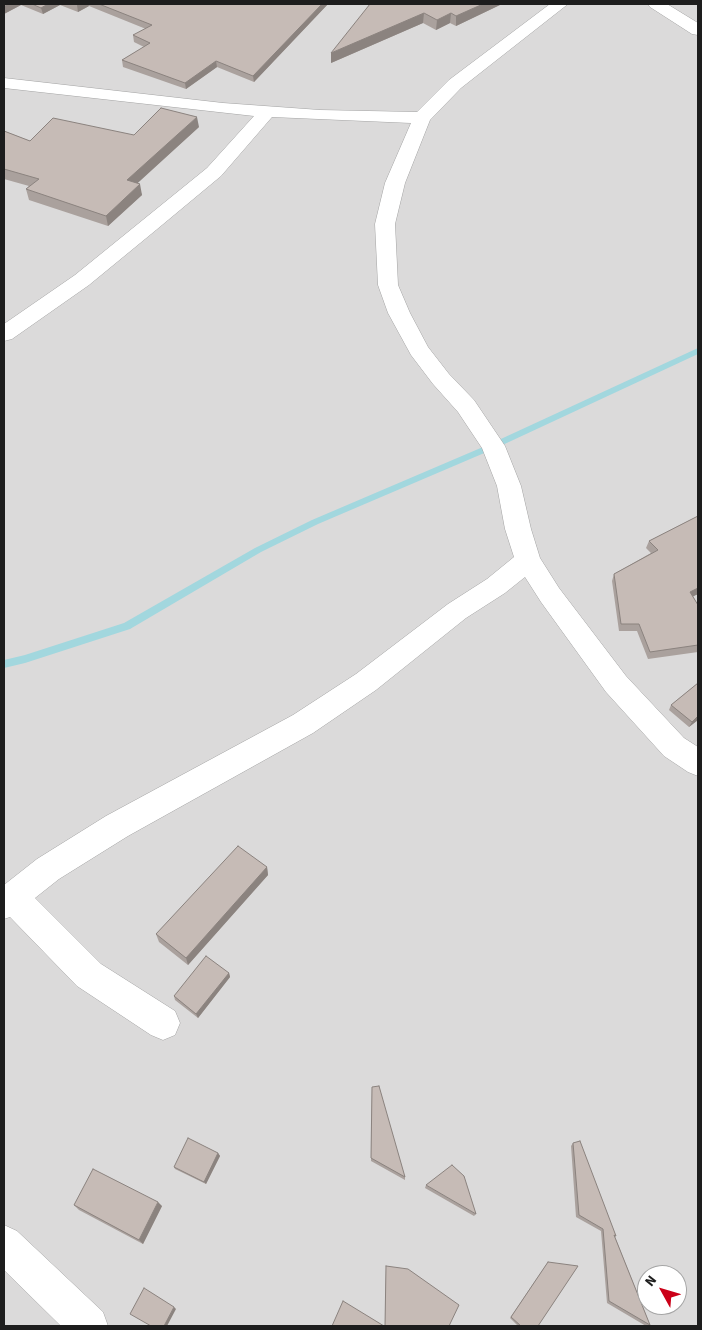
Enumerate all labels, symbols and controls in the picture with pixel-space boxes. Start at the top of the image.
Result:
north arrow [637,1265,687,1315]
text: N [640,1271,662,1291]

